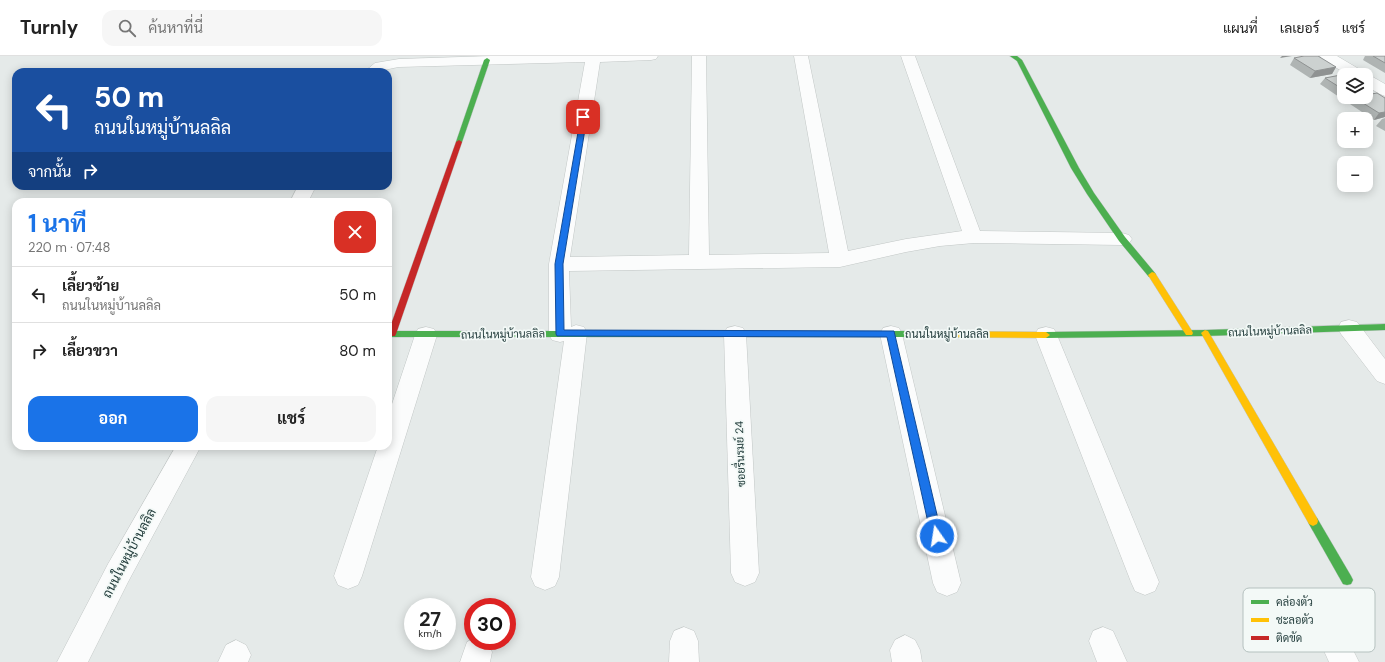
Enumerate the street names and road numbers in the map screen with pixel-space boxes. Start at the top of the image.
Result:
street label: ถนนในหมู่บ้านลลิล [1228,322,1312,340]
street label: ถนนในหมู่บ้านลลิล [461,325,545,343]
street label: ถนนในหมู่บ้านลลิล [905,326,989,342]
street label: ซอยรื่นรมย์ 24 [728,420,748,487]
street label: ถนนในหมู่บ้านลลิล [97,505,161,601]

